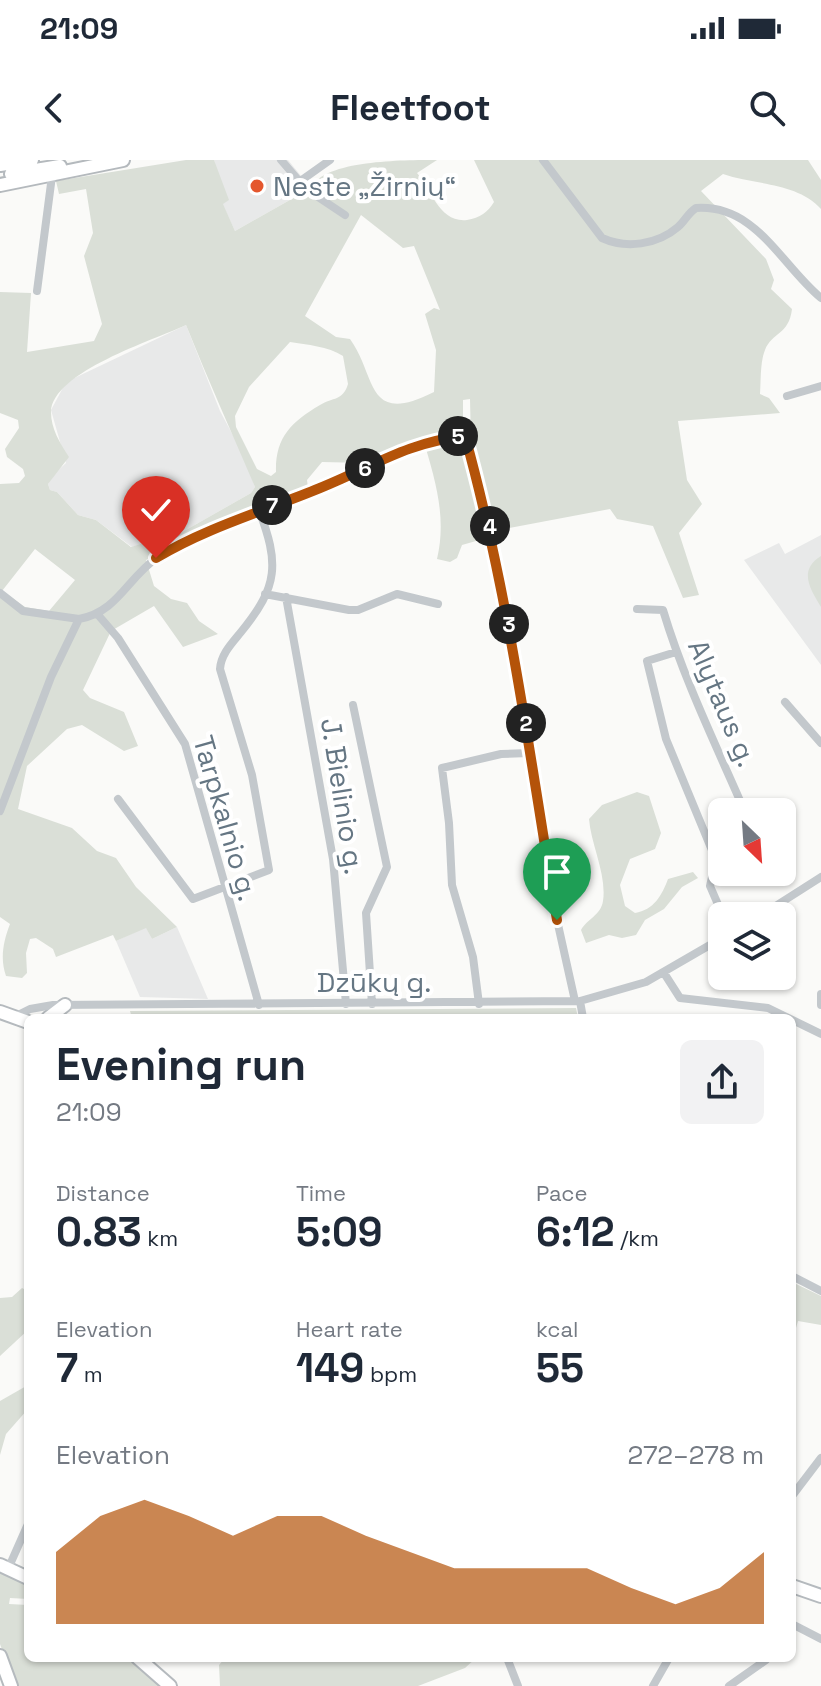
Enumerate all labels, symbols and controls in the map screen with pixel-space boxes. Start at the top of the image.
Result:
text: 21:09 [40,9,118,48]
text: Fleetfoot [330,85,491,131]
icon: back [32,86,76,130]
icon: search [745,86,789,130]
place label: Neste „Žirnių“ [273,168,456,204]
marker: Neste „Žirnių“ [248,177,266,195]
pin: 5 [438,416,478,456]
text: 5 [451,422,465,450]
pin: 6 [345,448,385,488]
text: 6 [358,454,372,482]
pin [122,476,190,558]
pin: 7 [252,485,292,525]
icon: check [134,488,178,532]
text: 7 [266,491,278,519]
pin: 4 [470,506,510,546]
text: 4 [483,512,497,540]
pin: 3 [489,604,529,644]
text: 3 [502,610,516,638]
street label: Alytaus g. [680,634,766,772]
pin: 2 [506,703,546,743]
text: 2 [519,709,533,737]
street label: J. Bielinio g. [313,715,373,877]
street label: Tarpkalnio g. [185,731,267,905]
north arrow [708,798,796,886]
map controls [708,798,796,990]
pin [523,838,591,920]
icon: arrive [535,850,579,894]
button: layers [708,902,796,990]
street label: Dzūkų g. [317,964,431,1000]
text: Evening run [56,1037,306,1093]
button: share [680,1040,764,1124]
text: 21:09 [56,1095,122,1129]
text: Distance [56,1179,150,1207]
text: Time [296,1179,346,1207]
text: Pace [536,1179,588,1207]
text: 0.83 [56,1207,142,1258]
text: 5:09 [296,1207,383,1258]
text: 6:12 [536,1207,614,1258]
text: km [142,1224,178,1252]
text: /km [614,1224,659,1252]
text: Elevation [56,1315,152,1343]
text: Heart rate [296,1315,403,1343]
text: kcal [536,1315,578,1343]
text: 7 [56,1343,78,1394]
text: 149 [296,1343,364,1394]
text: 55 [536,1343,584,1394]
text: m [78,1360,103,1388]
text: bpm [364,1360,417,1388]
text: Elevation [56,1438,170,1472]
text: 272–278 m [627,1438,764,1472]

